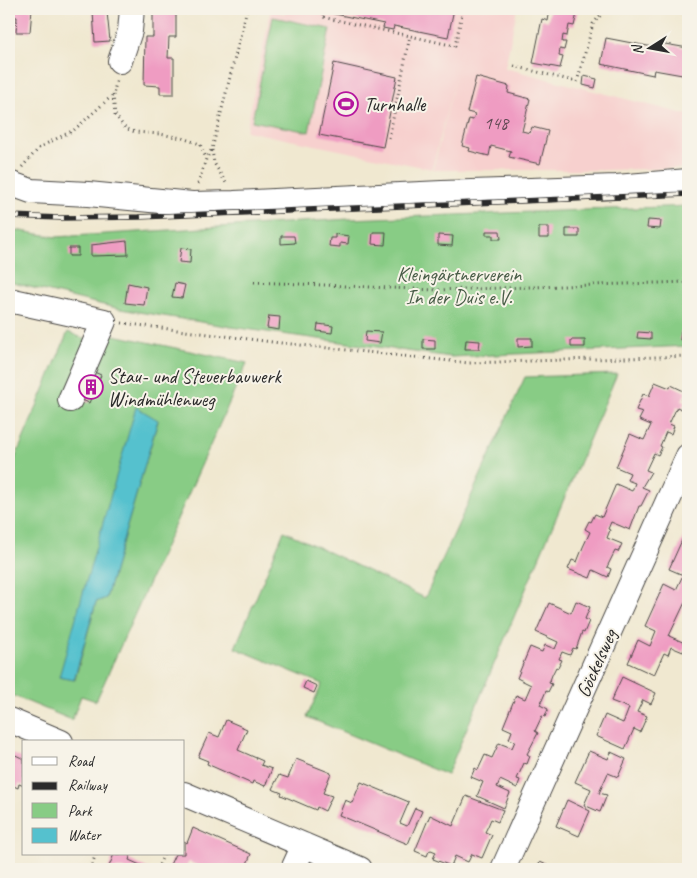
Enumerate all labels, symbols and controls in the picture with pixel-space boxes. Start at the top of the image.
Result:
north arrow [624,22,674,72]
text: N [628,42,647,56]
sports icon: Turnhalle [333,91,359,117]
place label: Turnhalle [364,92,427,117]
house number: 148 [484,112,510,134]
park label: Kleingärtnerverein In der Duis e.V. [397,262,522,310]
place label: Stau- und Steuerbauwerk Windmühlenweg [108,364,282,412]
building icon: Stau- und Steuerbauwerk Windmühlenweg [78,374,104,400]
street label: Göckelsweg [570,624,623,701]
legend [22,740,185,856]
text: Road [68,752,95,771]
text: Railway [68,776,109,795]
text: Park [68,802,93,821]
text: Water [68,826,102,845]

